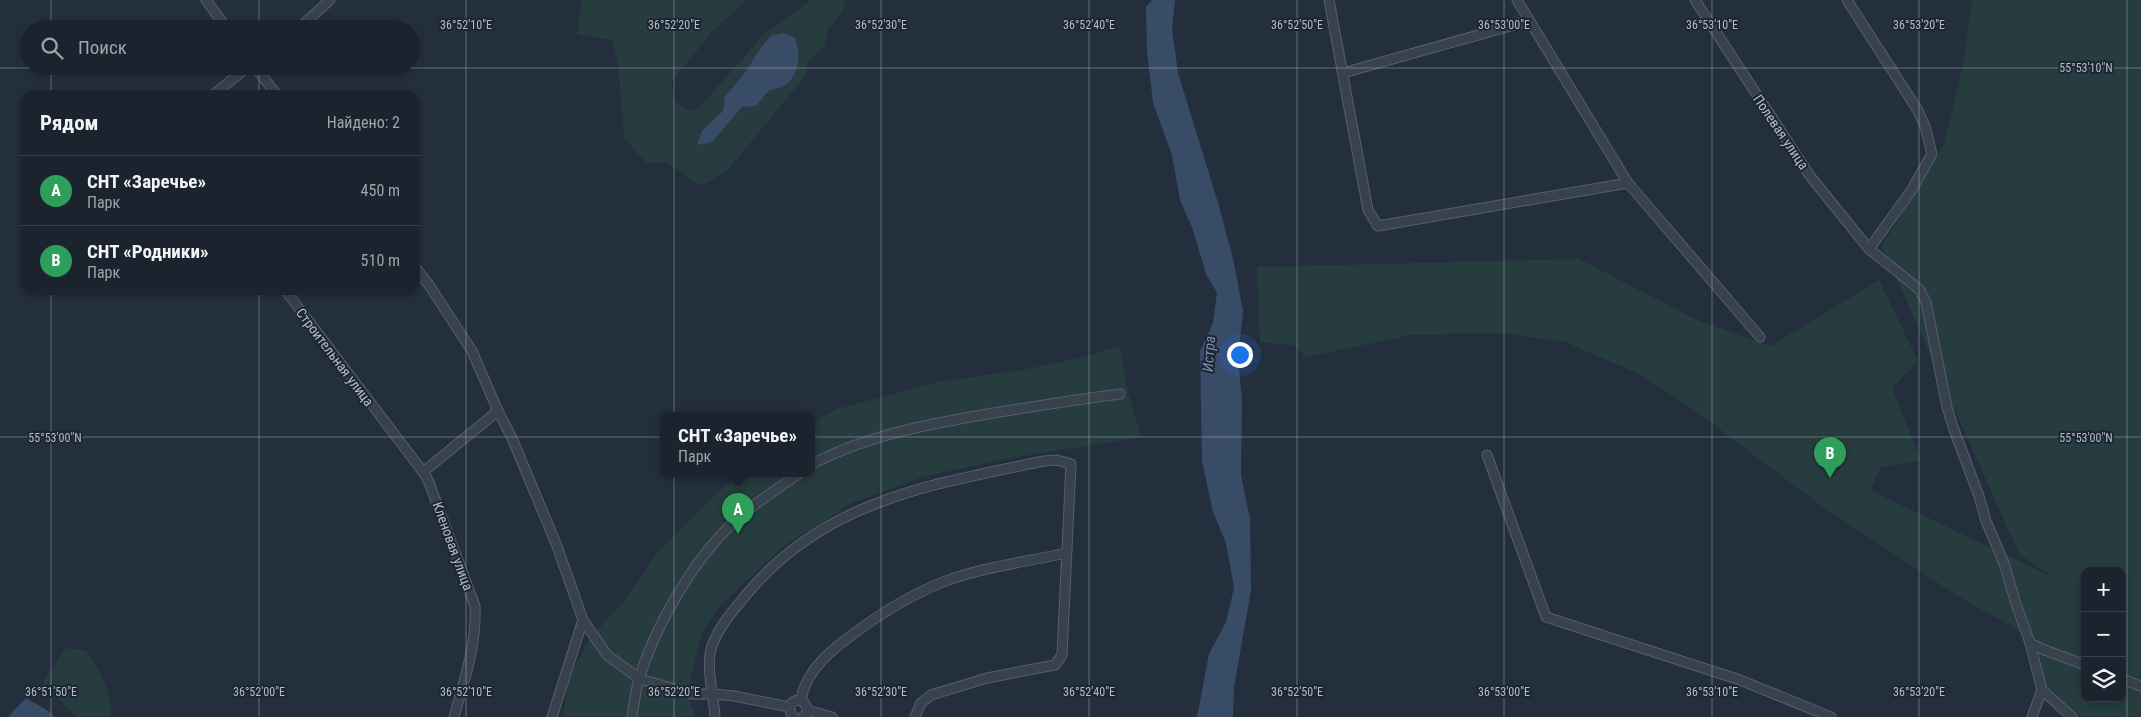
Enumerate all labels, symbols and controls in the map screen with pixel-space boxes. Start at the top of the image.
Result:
text: 36°52'10"E [440,18,492,32]
text: 36°52'20"E [648,18,700,32]
text: 36°52'30"E [855,18,907,32]
text: 36°52'40"E [1063,18,1115,32]
text: 36°52'50"E [1271,18,1323,32]
text: 36°53'00"E [1478,18,1530,32]
text: 36°53'10"E [1686,18,1738,32]
text: 36°53'20"E [1893,18,1945,32]
search box [20,20,420,75]
icon: search [38,34,66,62]
text: Поиск [78,36,127,59]
text: 55°53'10"N [2059,61,2113,75]
street label: Полевая улица [1750,92,1812,172]
text: Рядом [40,111,99,135]
text: Найдено: 2 [327,113,400,132]
text: СНТ «Заречье» [87,170,206,193]
text: A [51,181,61,200]
text: 450 m [361,181,400,200]
text: Парк [87,193,120,212]
text: СНТ «Родники» [87,240,208,263]
text: B [52,251,60,270]
text: 510 m [361,251,400,270]
text: Парк [87,263,120,282]
street label: Строительная улица [293,305,377,409]
water label: Истра [1199,335,1219,373]
your location [1227,342,1253,368]
popup [660,412,815,477]
text: СНТ «Заречье» [678,424,797,447]
text: 55°53'00"N [28,431,82,445]
text: 55°53'00"N [2059,431,2113,445]
pin: B [1814,437,1846,478]
text: Парк [678,447,711,466]
pin: A [722,493,754,534]
street label: Кленовая улица [430,499,476,593]
map controls [2081,567,2126,702]
button: + [2081,567,2126,612]
button: − [2081,612,2126,657]
button: layers [2081,657,2126,702]
text: 36°51'50"E [25,685,77,699]
text: 36°52'00"E [233,685,285,699]
text: 36°52'10"E [440,685,492,699]
text: 36°52'20"E [648,685,700,699]
text: 36°52'30"E [855,685,907,699]
text: 36°52'40"E [1063,685,1115,699]
text: 36°52'50"E [1271,685,1323,699]
text: 36°53'00"E [1478,685,1530,699]
text: 36°53'10"E [1686,685,1738,699]
text: 36°53'20"E [1893,685,1945,699]

